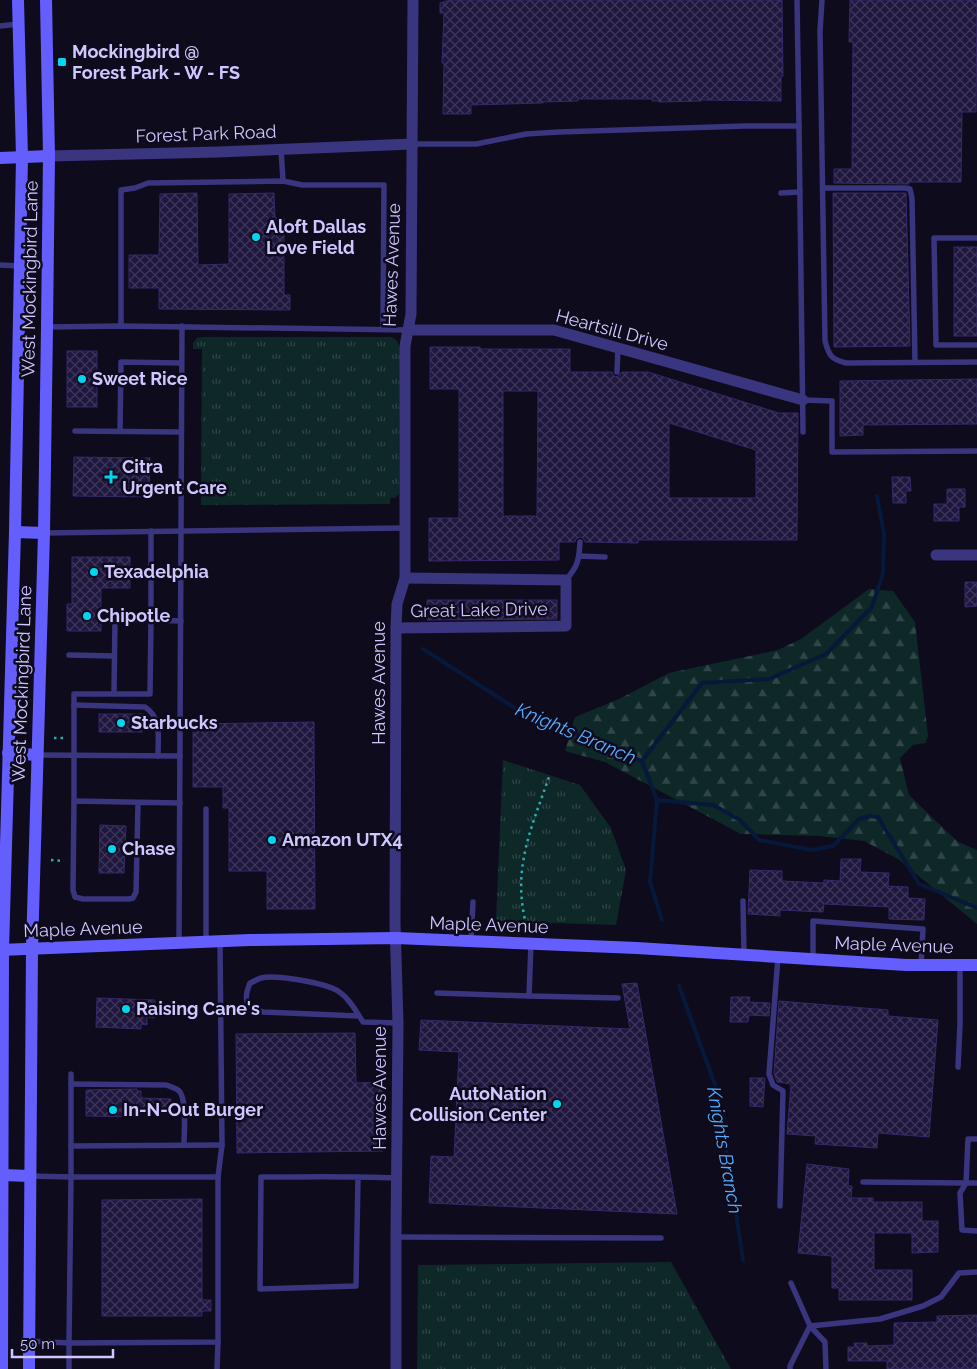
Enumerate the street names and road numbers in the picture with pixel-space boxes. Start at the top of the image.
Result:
street label: Forest Park Road [135,121,277,146]
street label: West Mockingbird Lane [17,180,42,378]
street label: Hawes Avenue [379,202,404,327]
street label: Heartsill Drive [554,304,671,355]
street label: West Mockingbird Lane [8,585,35,783]
street label: Great Lake Drive [410,598,548,621]
street label: Hawes Avenue [368,621,389,745]
street label: Maple Avenue [429,912,549,937]
street label: Maple Avenue [23,916,143,941]
street label: Maple Avenue [834,932,954,957]
street label: Hawes Avenue [369,1026,390,1150]

